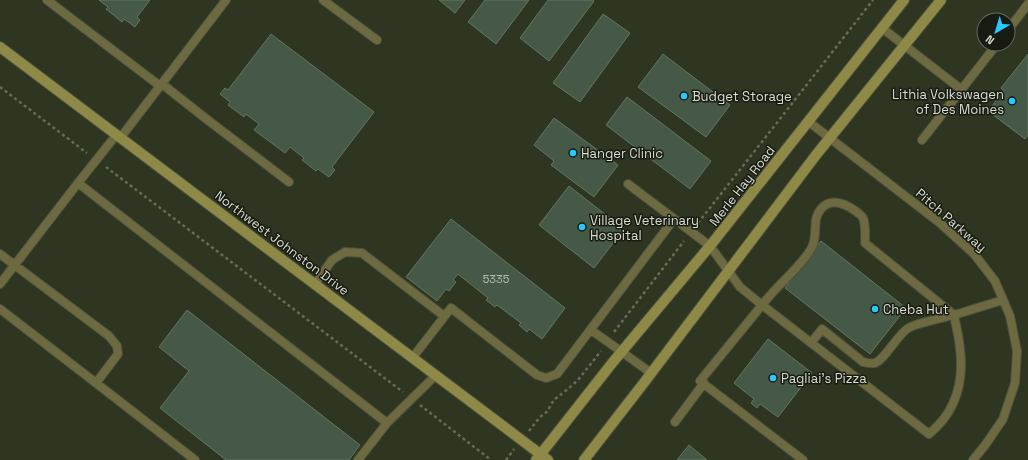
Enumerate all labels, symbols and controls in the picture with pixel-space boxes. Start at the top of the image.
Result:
north arrow [976,12,1016,52]
text: N [983,32,997,48]
place label: Lithia Volkswagen of Des Moines [892,86,1004,118]
place label: Budget Storage [692,88,792,105]
marker: Budget Storage [679,91,689,101]
marker: Lithia Volkswagen of Des Moines [1007,96,1017,106]
street label: Merle Hay Road [705,143,779,229]
place label: Hanger Clinic [581,145,663,162]
marker: Hanger Clinic [568,148,578,158]
street label: Pitch Parkway [912,185,990,255]
street label: Northwest Johnston Drive [211,187,353,299]
place label: Village Veterinary Hospital [590,212,699,244]
marker: Village Veterinary Hospital [577,222,587,232]
house number: 5335 [483,272,510,286]
place label: Cheba Hut [883,301,949,318]
marker: Cheba Hut [870,304,880,314]
place label: Pagliai's Pizza [781,370,867,387]
marker: Pagliai's Pizza [768,373,778,383]

